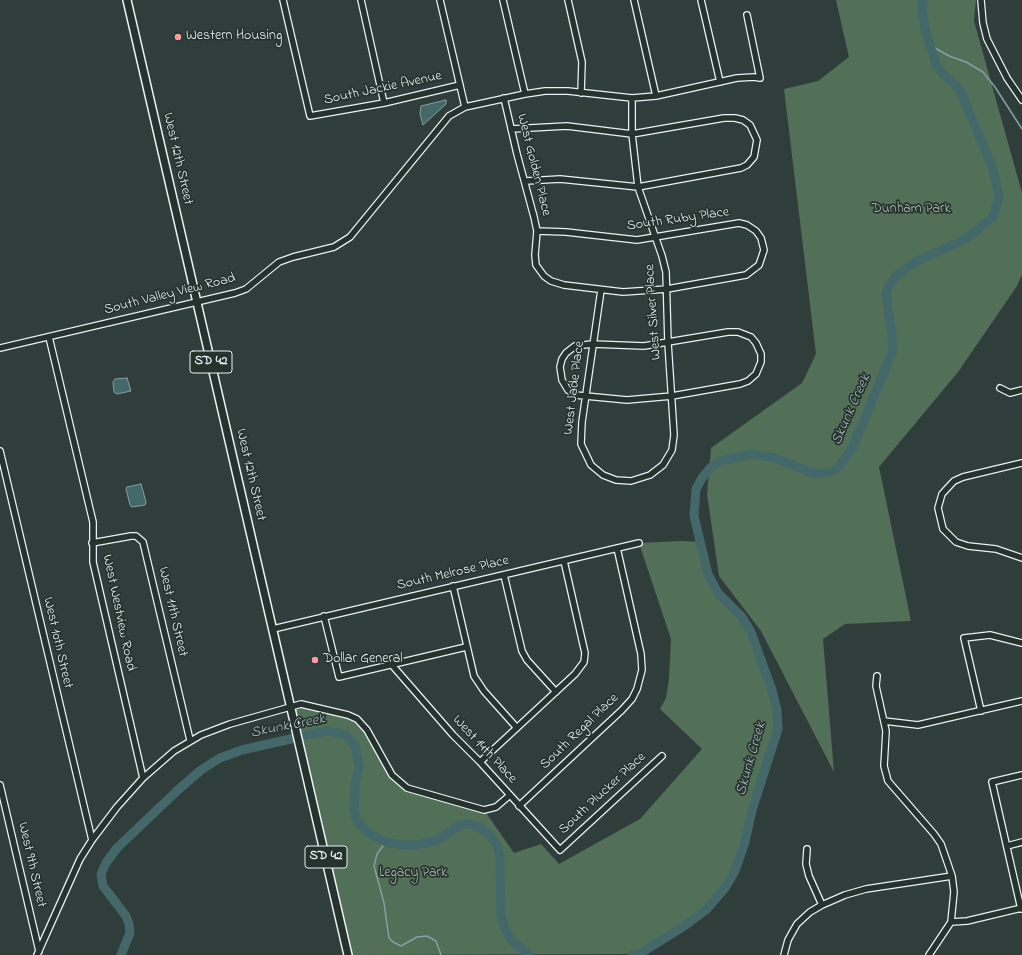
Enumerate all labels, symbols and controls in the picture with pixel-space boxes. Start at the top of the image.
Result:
place label: Western Housing [186,29,282,45]
marker: Western Housing [173,32,183,42]
street label: South Jackie Avenue [323,68,443,110]
street label: West 12th Street [158,111,196,207]
street label: West Golden Place [512,112,554,218]
park label: Dunham Park [871,202,951,218]
street label: South Ruby Place [626,205,730,235]
street label: West Silver Place [642,264,666,360]
street label: South Valley View Road [103,271,237,319]
street label: West Jade Place [561,340,589,436]
road number: SD 42 [190,351,232,373]
water label: Skunk Creek [828,372,876,448]
street label: West 12th Street [231,427,269,523]
street label: West Westview Road [97,553,139,673]
street label: South Melrose Place [395,553,511,595]
street label: West 11th Street [154,566,190,658]
street label: West 10th Street [38,596,76,690]
place label: Dollar General [323,652,403,668]
marker: Dollar General [310,655,320,665]
street label: South Regal Place [537,690,623,774]
water label: Skunk Creek [249,711,327,743]
street label: West 14th Place [448,712,520,788]
water label: Skunk Creek [733,720,771,798]
street label: South Plucker Place [556,749,650,839]
street label: West 9th Street [13,821,49,909]
road number: SD 42 [305,846,347,868]
park label: Legacy Park [379,866,447,882]

